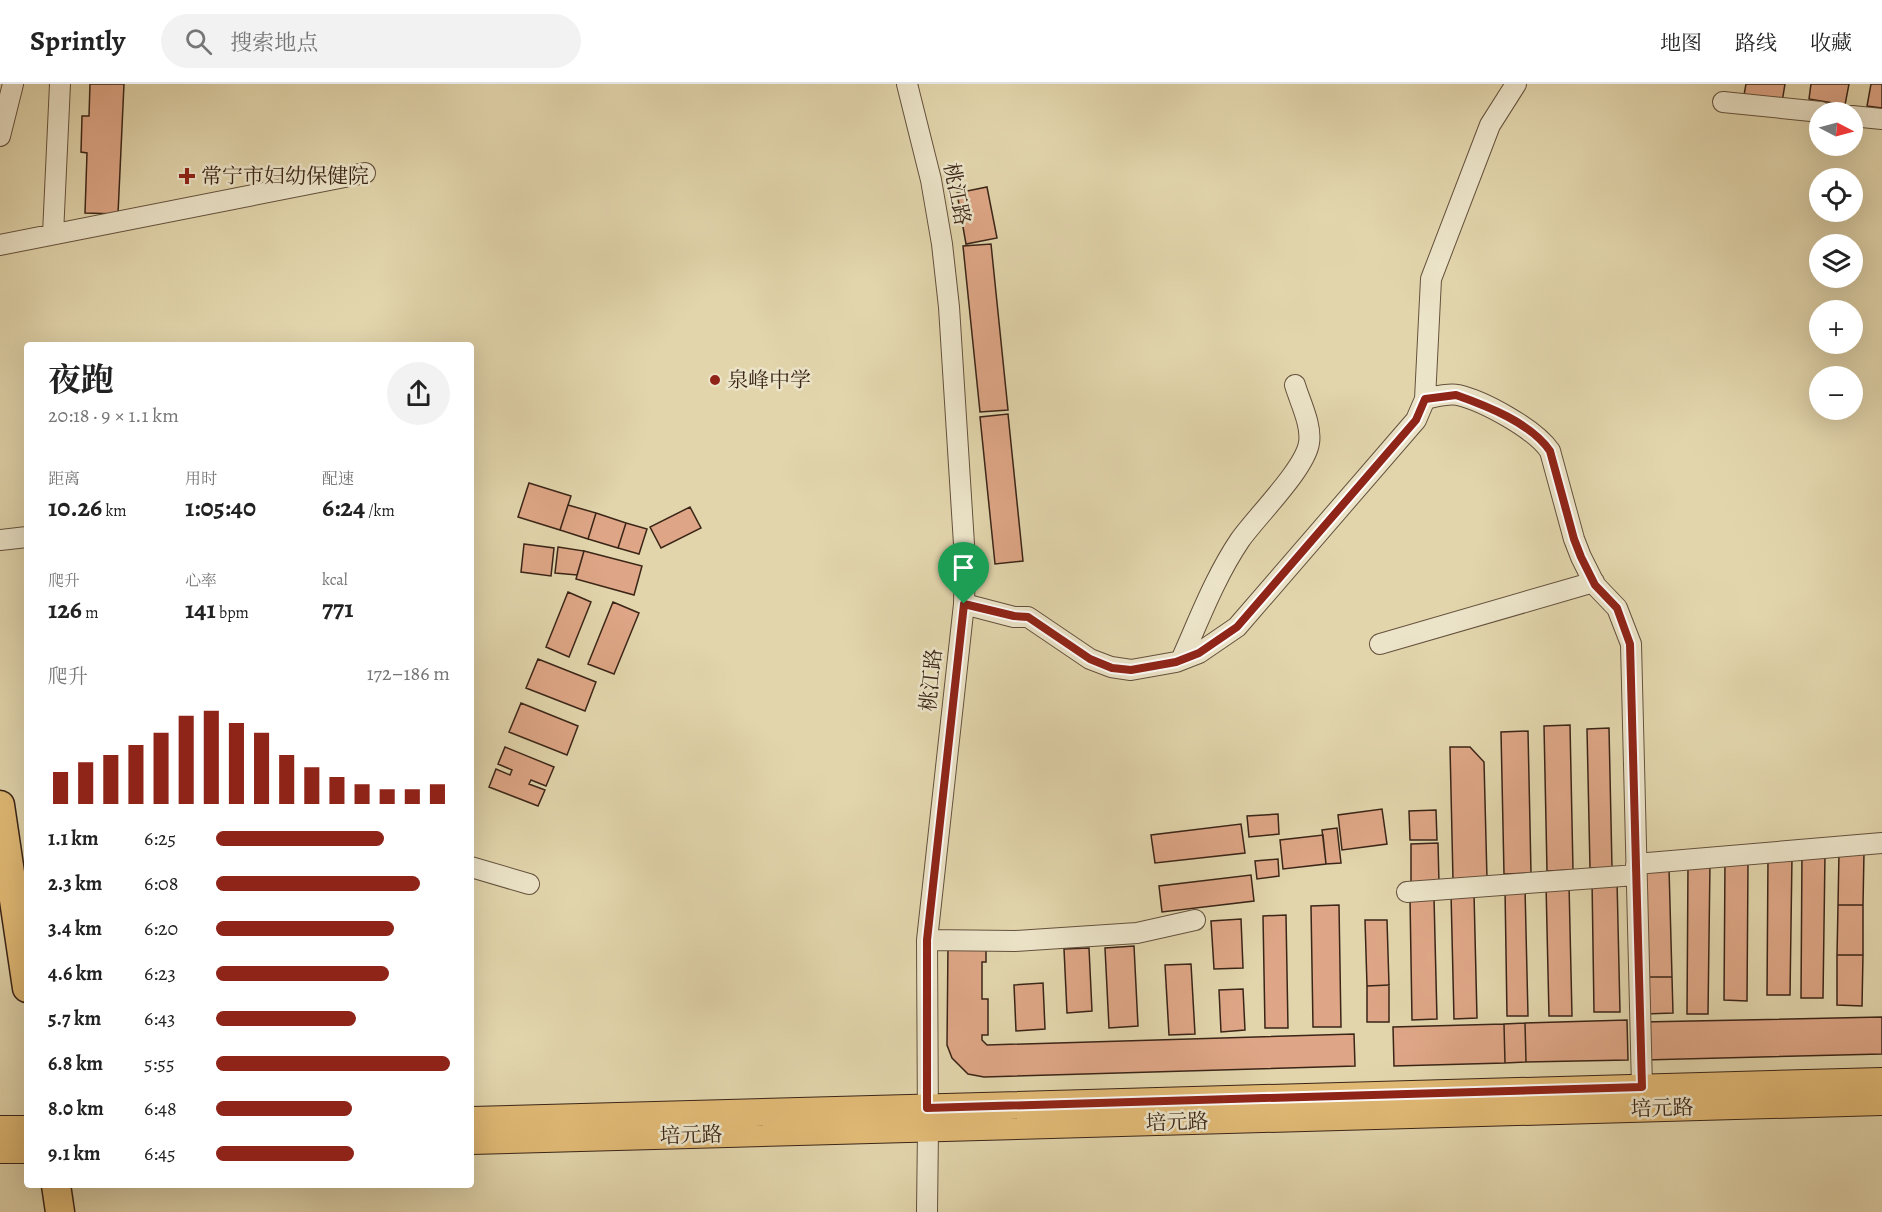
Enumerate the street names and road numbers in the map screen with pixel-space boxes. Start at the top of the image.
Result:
street label: 桃江路 [937,160,977,228]
street label: 桃江路 [914,647,948,713]
street label: 培元路 [1630,1093,1694,1123]
street label: 培元路 [1145,1107,1209,1137]
street label: 培元路 [659,1120,723,1150]

